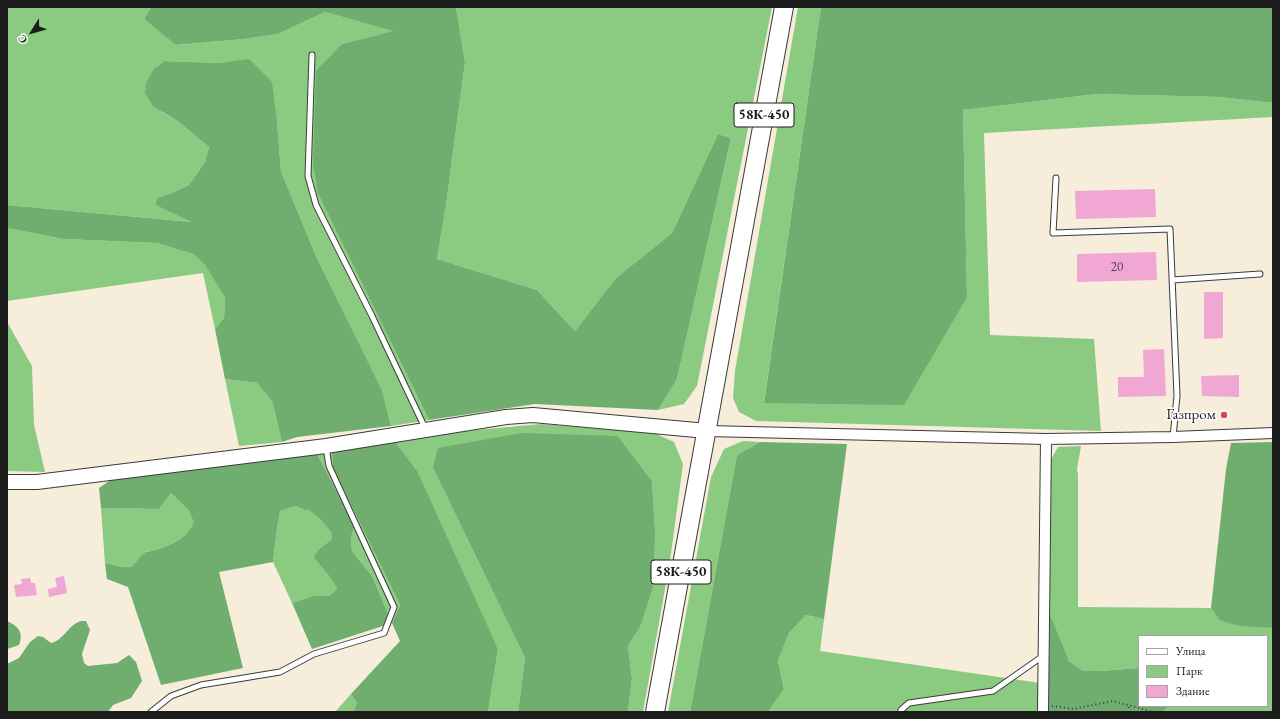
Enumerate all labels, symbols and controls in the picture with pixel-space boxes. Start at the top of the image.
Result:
north arrow [12,12,52,52]
text: С [14,32,30,47]
road number: 58К-450 [734,103,794,127]
house number: 20 [1111,259,1123,275]
place label: Газпром [1166,406,1216,424]
marker: Газпром [1219,410,1229,420]
road number: 58К-450 [651,560,711,584]
legend [1138,635,1268,707]
text: Улица [1176,643,1206,659]
text: Парк [1176,663,1203,679]
text: Здание [1176,683,1210,699]

